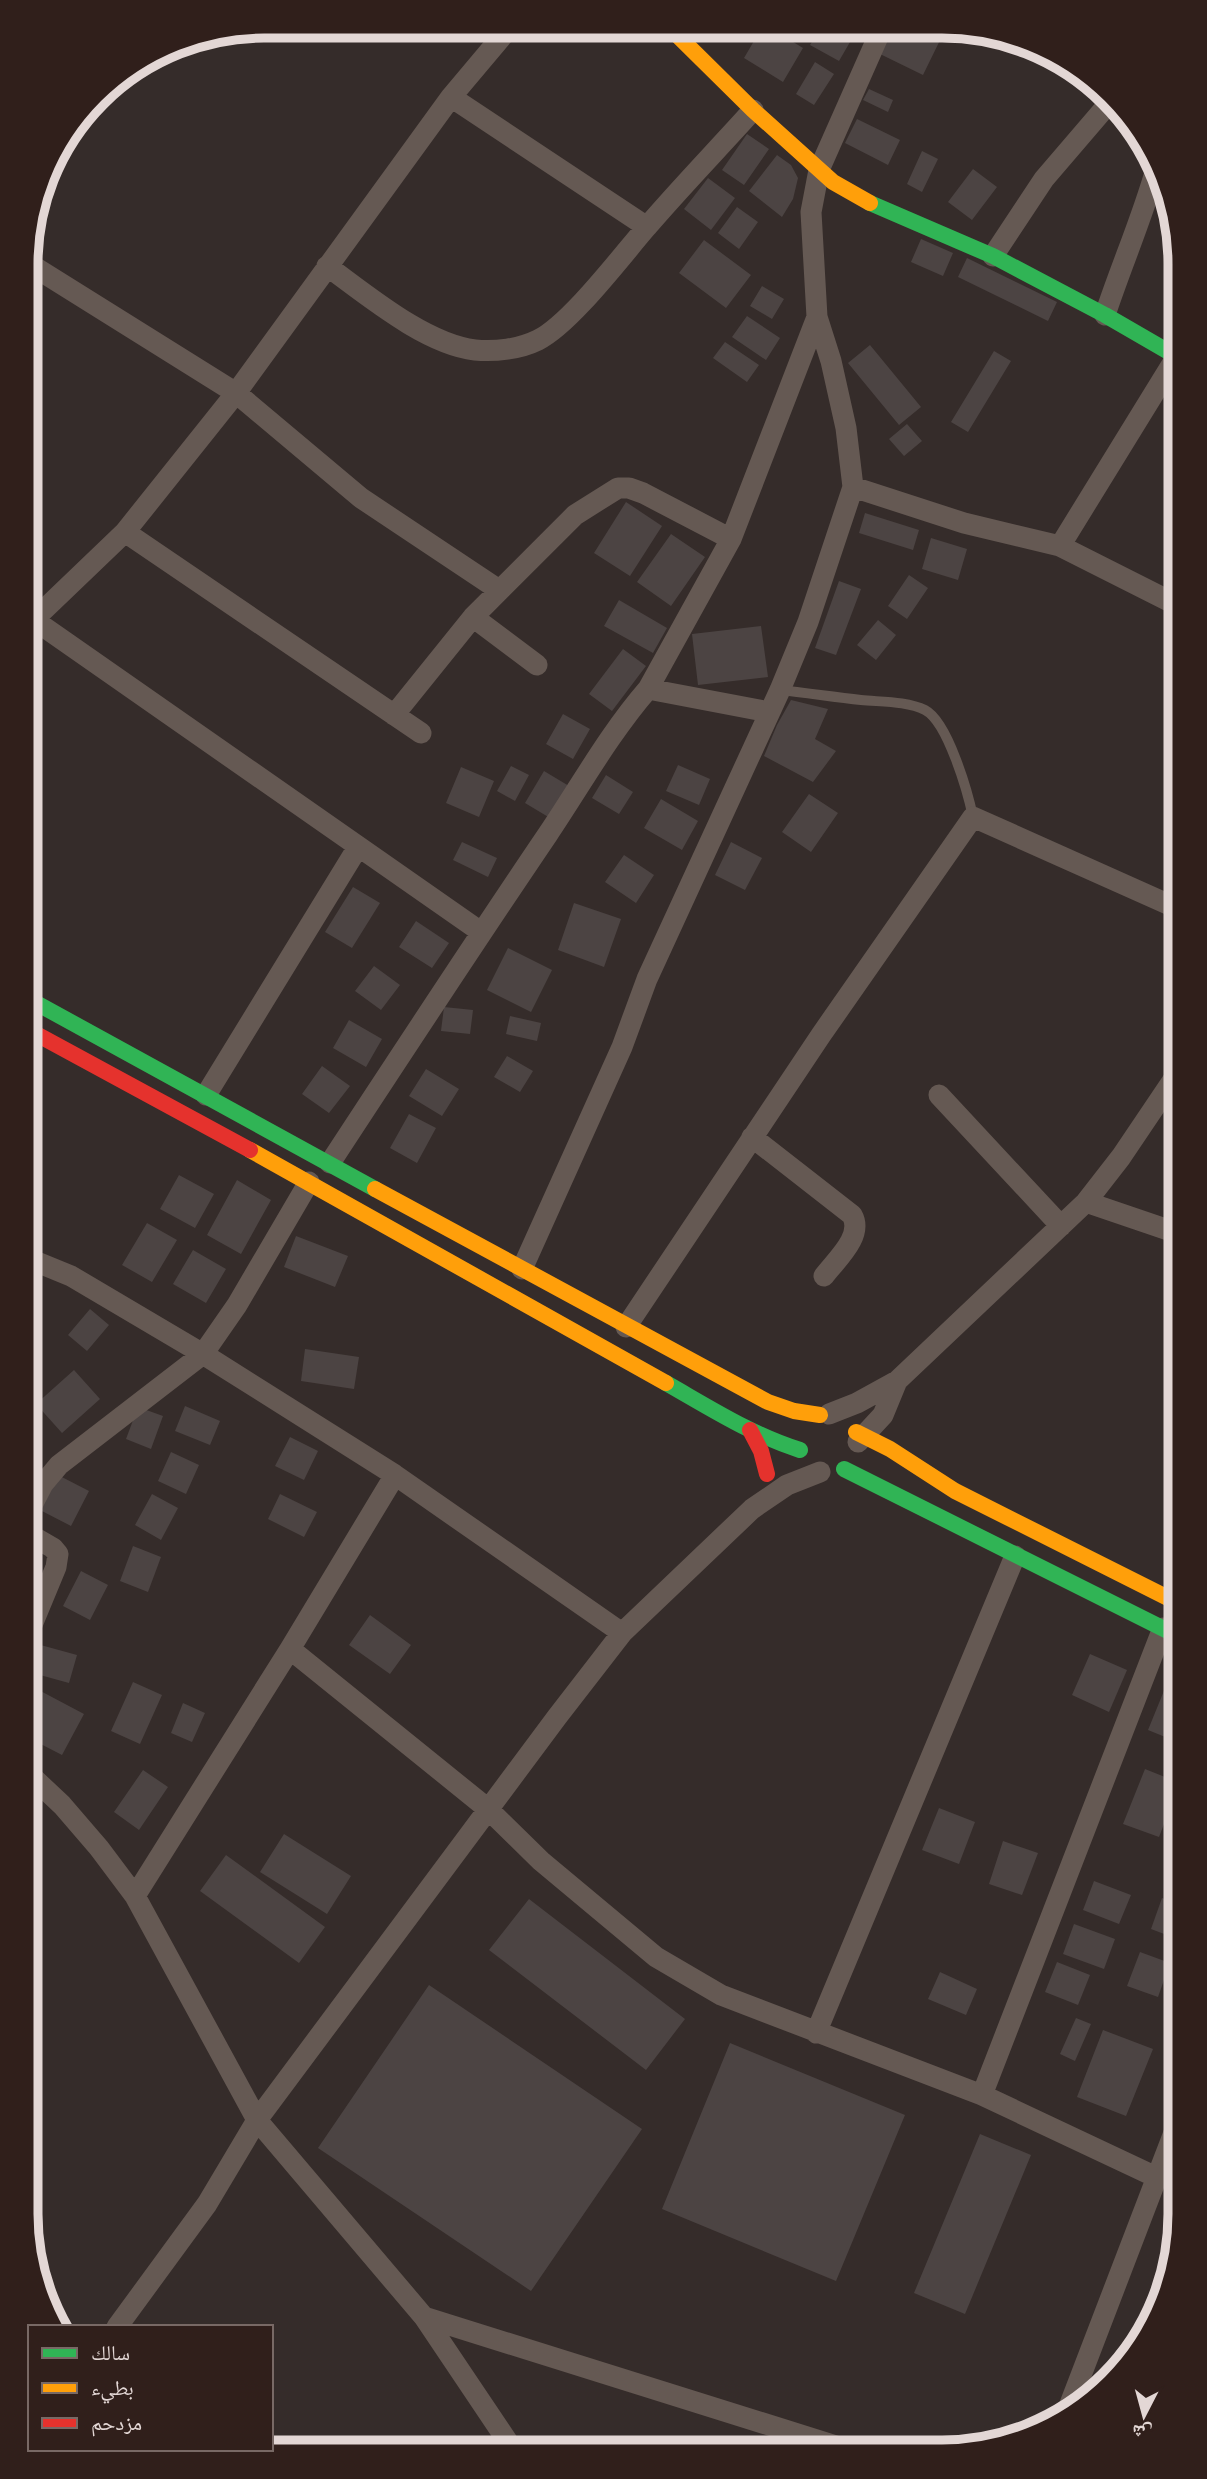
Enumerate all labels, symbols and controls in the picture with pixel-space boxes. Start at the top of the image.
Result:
legend [28,2325,273,2451]
text: سالك [91,2341,130,2368]
text: بطيء [91,2376,134,2404]
north arrow [1109,2381,1179,2451]
text: مزدحم [91,2411,142,2438]
text: ش [1131,2418,1154,2444]

